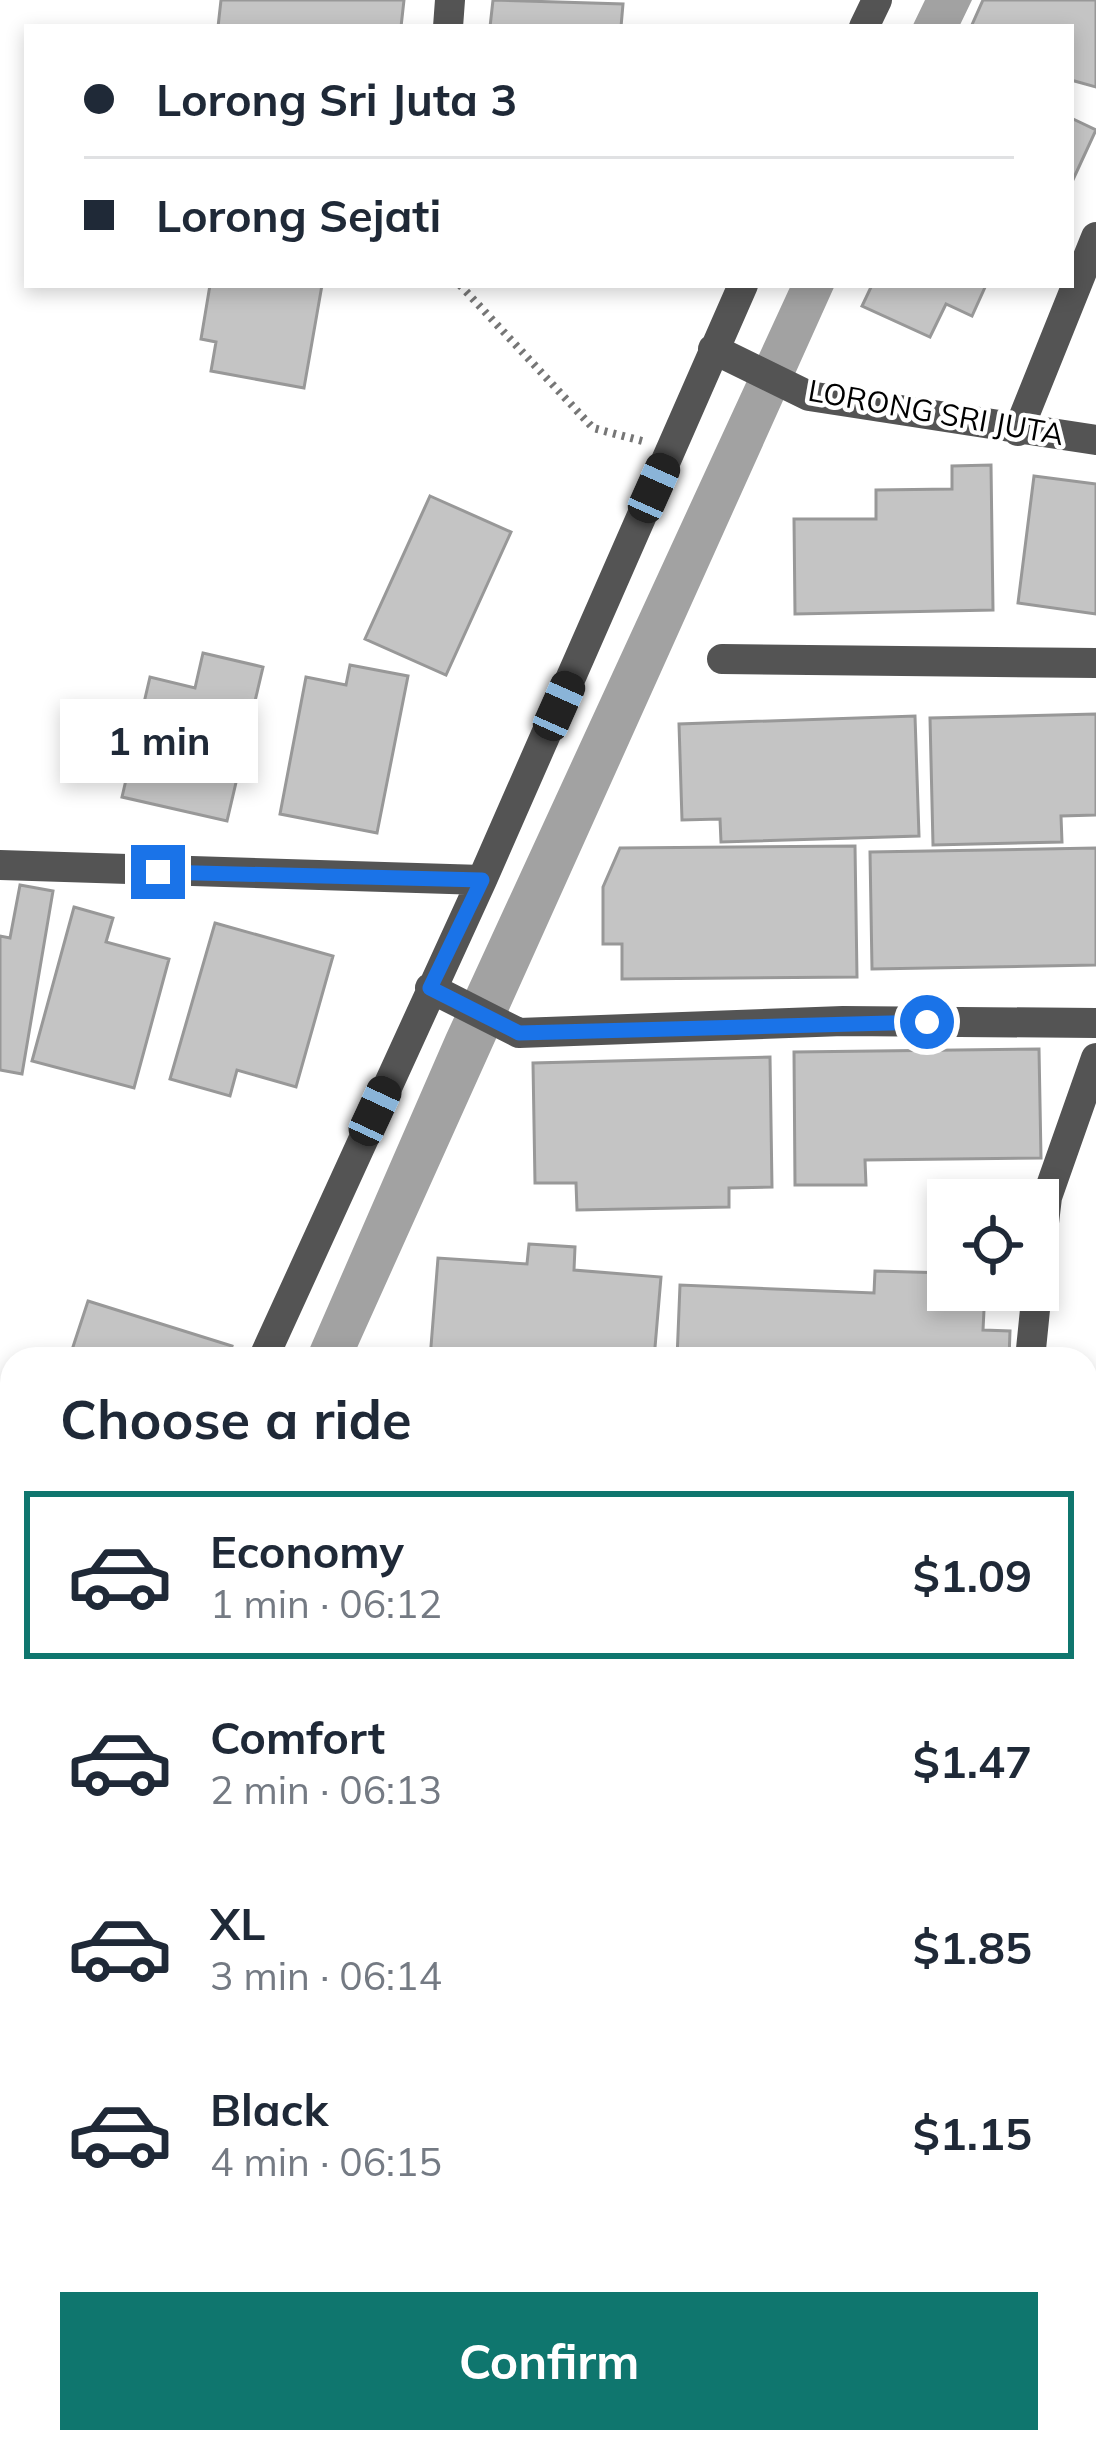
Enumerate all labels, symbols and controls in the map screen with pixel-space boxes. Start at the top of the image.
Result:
text: Lorong Sri Juta 3 [156,71,517,127]
text: Lorong Sejati [156,187,441,243]
street label: LORONG SRI JUTA [805,371,1067,453]
car [623,448,685,528]
car [528,666,590,746]
callout: 1 min [59,698,257,782]
text: 1 min [108,716,210,765]
route end [131,845,185,899]
route start [900,995,954,1049]
car [343,1071,407,1151]
map controls [927,1179,1059,1311]
button: locate [927,1179,1059,1311]
text: Choose a ride [60,1385,412,1453]
icon: car [66,1521,174,1629]
text: Economy [210,1523,404,1579]
text: $1.09 [913,1547,1032,1603]
text: 1 min · 06:12 [210,1579,442,1628]
icon: car [66,1707,174,1815]
text: Comfort [210,1709,385,1765]
text: $1.47 [913,1733,1032,1789]
text: 2 min · 06:13 [210,1765,442,1814]
icon: car [66,1893,174,2001]
text: XL [210,1895,265,1951]
text: $1.85 [913,1919,1032,1975]
text: 3 min · 06:14 [210,1951,442,2000]
icon: car [66,2079,174,2187]
text: Black [210,2081,328,2137]
text: $1.15 [913,2105,1032,2161]
text: 4 min · 06:15 [210,2137,442,2186]
button: Confirm [60,2292,1038,2430]

